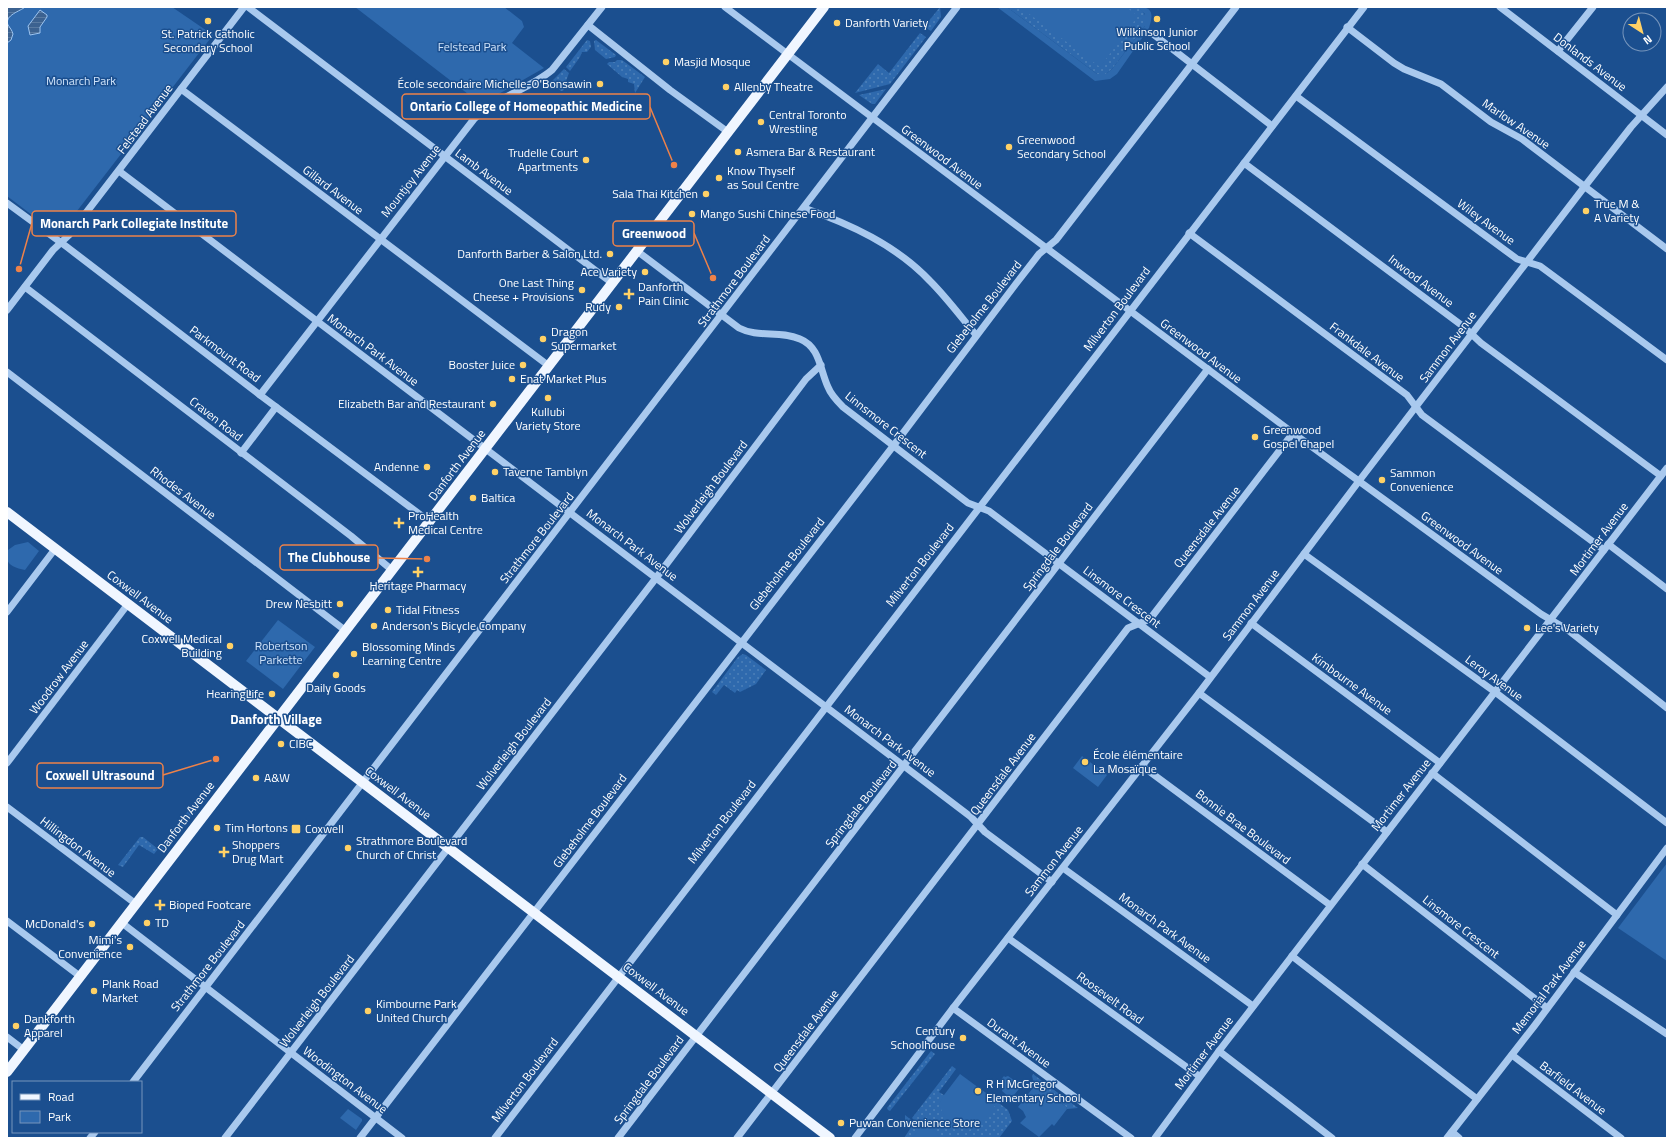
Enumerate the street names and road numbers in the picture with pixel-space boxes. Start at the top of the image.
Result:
street label: Donlands Avenue [1549,28,1631,96]
street label: Felstead Avenue [112,80,177,158]
street label: Marlow Avenue [1478,94,1554,153]
street label: Greenwood Avenue [897,119,987,194]
street label: Mountjoy Avenue [376,140,445,221]
street label: Lamb Avenue [451,143,517,200]
street label: Gillard Avenue [299,160,368,219]
street label: Wiley Avenue [1453,194,1519,249]
street label: Strathmore Boulevard [692,230,775,331]
street label: Inwood Avenue [1385,250,1458,312]
street label: Glebeholme Boulevard [941,256,1026,357]
street label: Milverton Boulevard [1078,262,1155,355]
street label: Sammon Avenue [1414,307,1481,387]
street label: Monarch Park Avenue [324,309,423,390]
street label: Greenwood Avenue [1156,313,1246,388]
street label: Frankdale Avenue [1326,317,1409,386]
street label: Parkmount Road [186,320,265,387]
street label: Linnsmore Crescent [841,386,932,463]
street label: Craven Road [185,392,247,446]
street label: Danforth Avenue [423,425,490,505]
street label: Wolverleigh Boulevard [669,436,752,538]
street label: Rhodes Avenue [146,461,220,524]
street label: Queensdale Avenue [1168,482,1245,572]
street label: Strathmore Boulevard [495,488,578,587]
street label: Springdale Boulevard [1018,498,1097,595]
street label: Mortimer Avenue [1565,498,1633,579]
street label: Monarch Park Avenue [583,504,682,585]
street label: Greenwood Avenue [1417,506,1508,579]
street label: Glebeholme Boulevard [744,513,829,614]
street label: Milverton Boulevard [881,519,958,611]
street label: Linsmore Crescent [1079,561,1166,633]
street label: Coxwell Avenue [103,565,178,628]
street label: Sammon Avenue [1217,565,1284,645]
street label: Woodrow Avenue [24,635,93,718]
street label: Kimbourne Avenue [1308,648,1396,719]
street label: Leroy Avenue [1461,650,1527,705]
street label: Wolverleigh Boulevard [471,693,556,794]
street label: Monarch Park Avenue [841,700,940,781]
street label: Queensdale Avenue [965,728,1040,819]
street label: Mortimer Avenue [1366,754,1435,835]
street label: Springdale Boulevard [820,756,901,852]
street label: Coxwell Avenue [361,761,436,824]
street label: Glebeholme Boulevard [548,770,631,872]
street label: Milverton Boulevard [683,776,760,868]
street label: Danforth Avenue [152,777,219,857]
street label: Bonnie Brae Boulevard [1192,784,1295,869]
street label: Hillingdon Avenue [36,812,120,882]
street label: Sammon Avenue [1020,821,1087,900]
street label: Monarch Park Avenue [1115,887,1216,968]
street label: Linsmore Crescent [1419,890,1505,963]
street label: Strathmore Boulevard [166,916,249,1015]
street label: Memorial Park Avenue [1507,936,1590,1038]
street label: Wolverleigh Boulevard [274,950,359,1051]
street label: Coxwell Avenue [619,957,694,1020]
street label: Roosevelt Road [1073,967,1148,1028]
street label: Queensdale Avenue [768,985,843,1076]
street label: Mortimer Avenue [1170,1012,1238,1093]
street label: Durant Avenue [983,1013,1055,1072]
street label: Springdale Boulevard [609,1031,688,1128]
street label: Milverton Boulevard [486,1033,563,1126]
street label: Woodington Avenue [299,1041,392,1118]
street label: Barfield Avenue [1536,1056,1611,1119]

